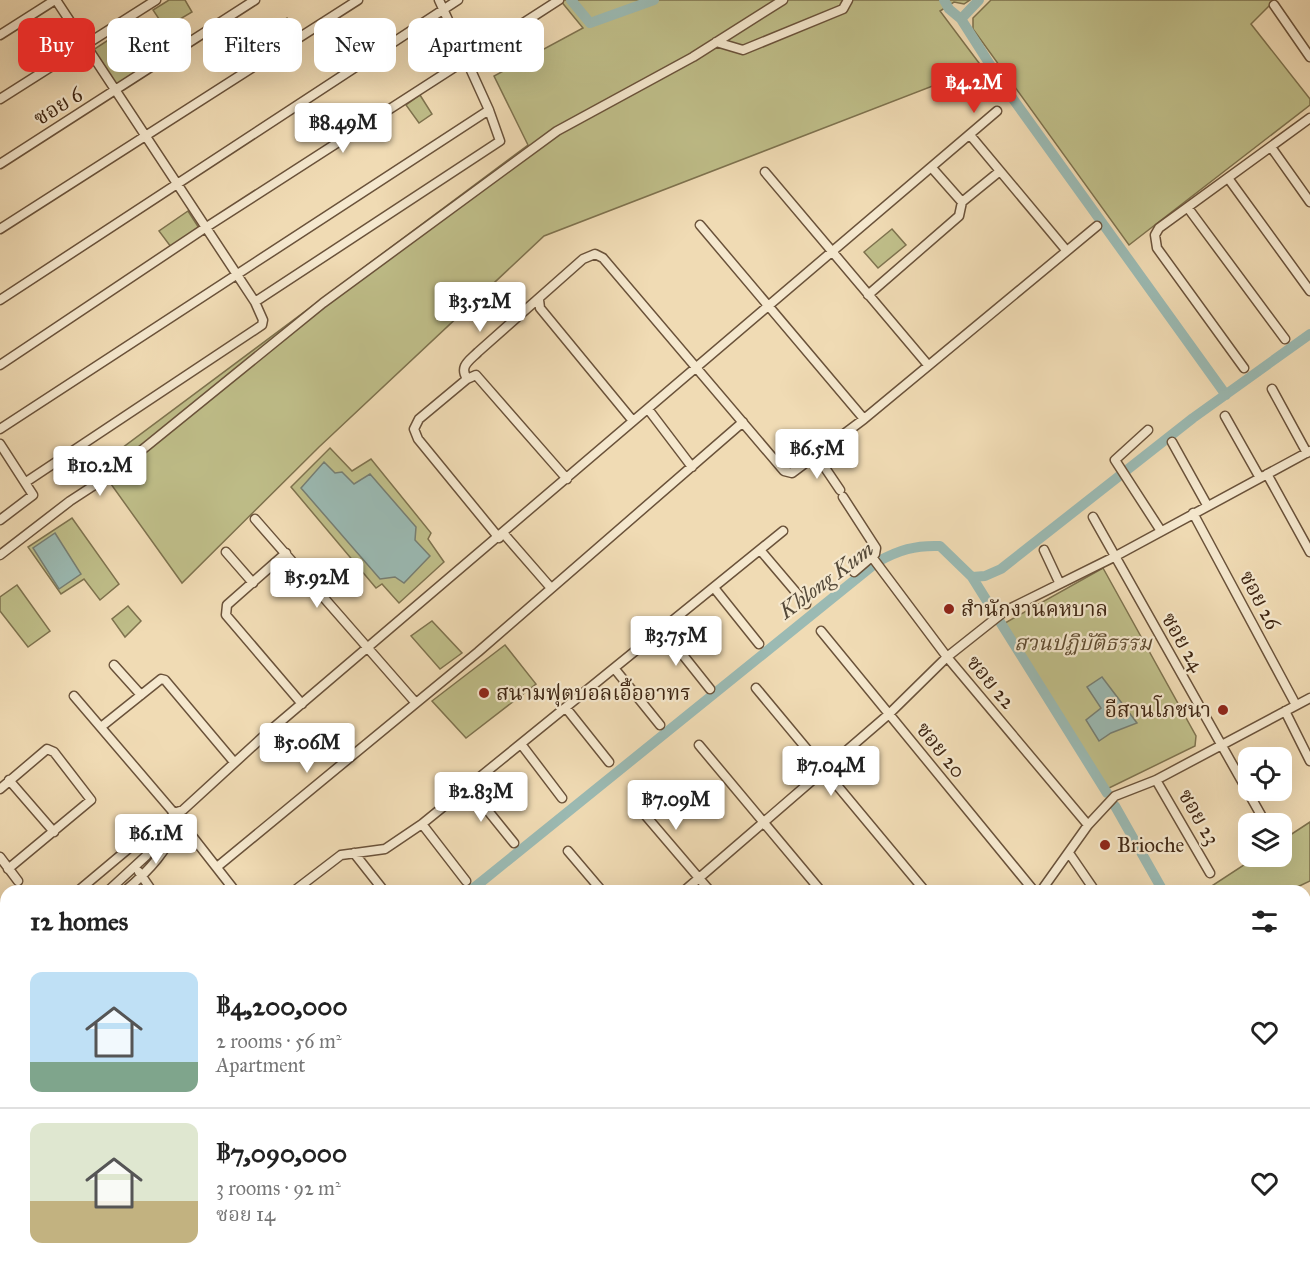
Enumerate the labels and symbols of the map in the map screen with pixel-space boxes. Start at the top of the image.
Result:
pin: ฿4.2M [932,63,1016,114]
street label: ซอย 6 [29,80,88,131]
pin: ฿8.49M [294,103,392,154]
pin: ฿3.52M [431,282,529,333]
pin: ฿6.5M [775,429,859,480]
pin: ฿10.2M [51,446,149,497]
water label: Khlong Kum [772,535,879,625]
pin: ฿5.92M [268,558,366,609]
street label: ซอย 26 [1234,566,1287,635]
place label: สำนักงานคหบาล [961,596,1108,622]
marker: สำนักงานคหบาล [942,602,956,616]
street label: ซอย 24 [1156,608,1211,677]
pin: ฿3.75M [627,616,725,667]
park label: สวนปฏิบัติธรรม [1014,630,1153,656]
street label: ซอย 22 [961,650,1022,715]
place label: สนามฟุตบอลเอื้ออาทร [496,677,691,707]
marker: สนามฟุตบอลเอื้ออาทร [477,686,491,700]
place label: อีสานโภชนา [1105,695,1211,723]
marker: อีสานโภชนา [1216,703,1230,717]
street label: ซอย 20 [911,717,971,783]
pin: ฿5.06M [258,723,356,774]
pin: ฿7.04M [782,746,880,797]
pin: ฿2.83M [432,772,530,823]
pin: ฿7.09M [627,780,725,831]
street label: ซอย 23 [1173,784,1225,850]
pin: ฿6.1M [114,814,198,865]
place label: Brioche [1117,832,1185,858]
marker: Brioche [1098,838,1112,852]

